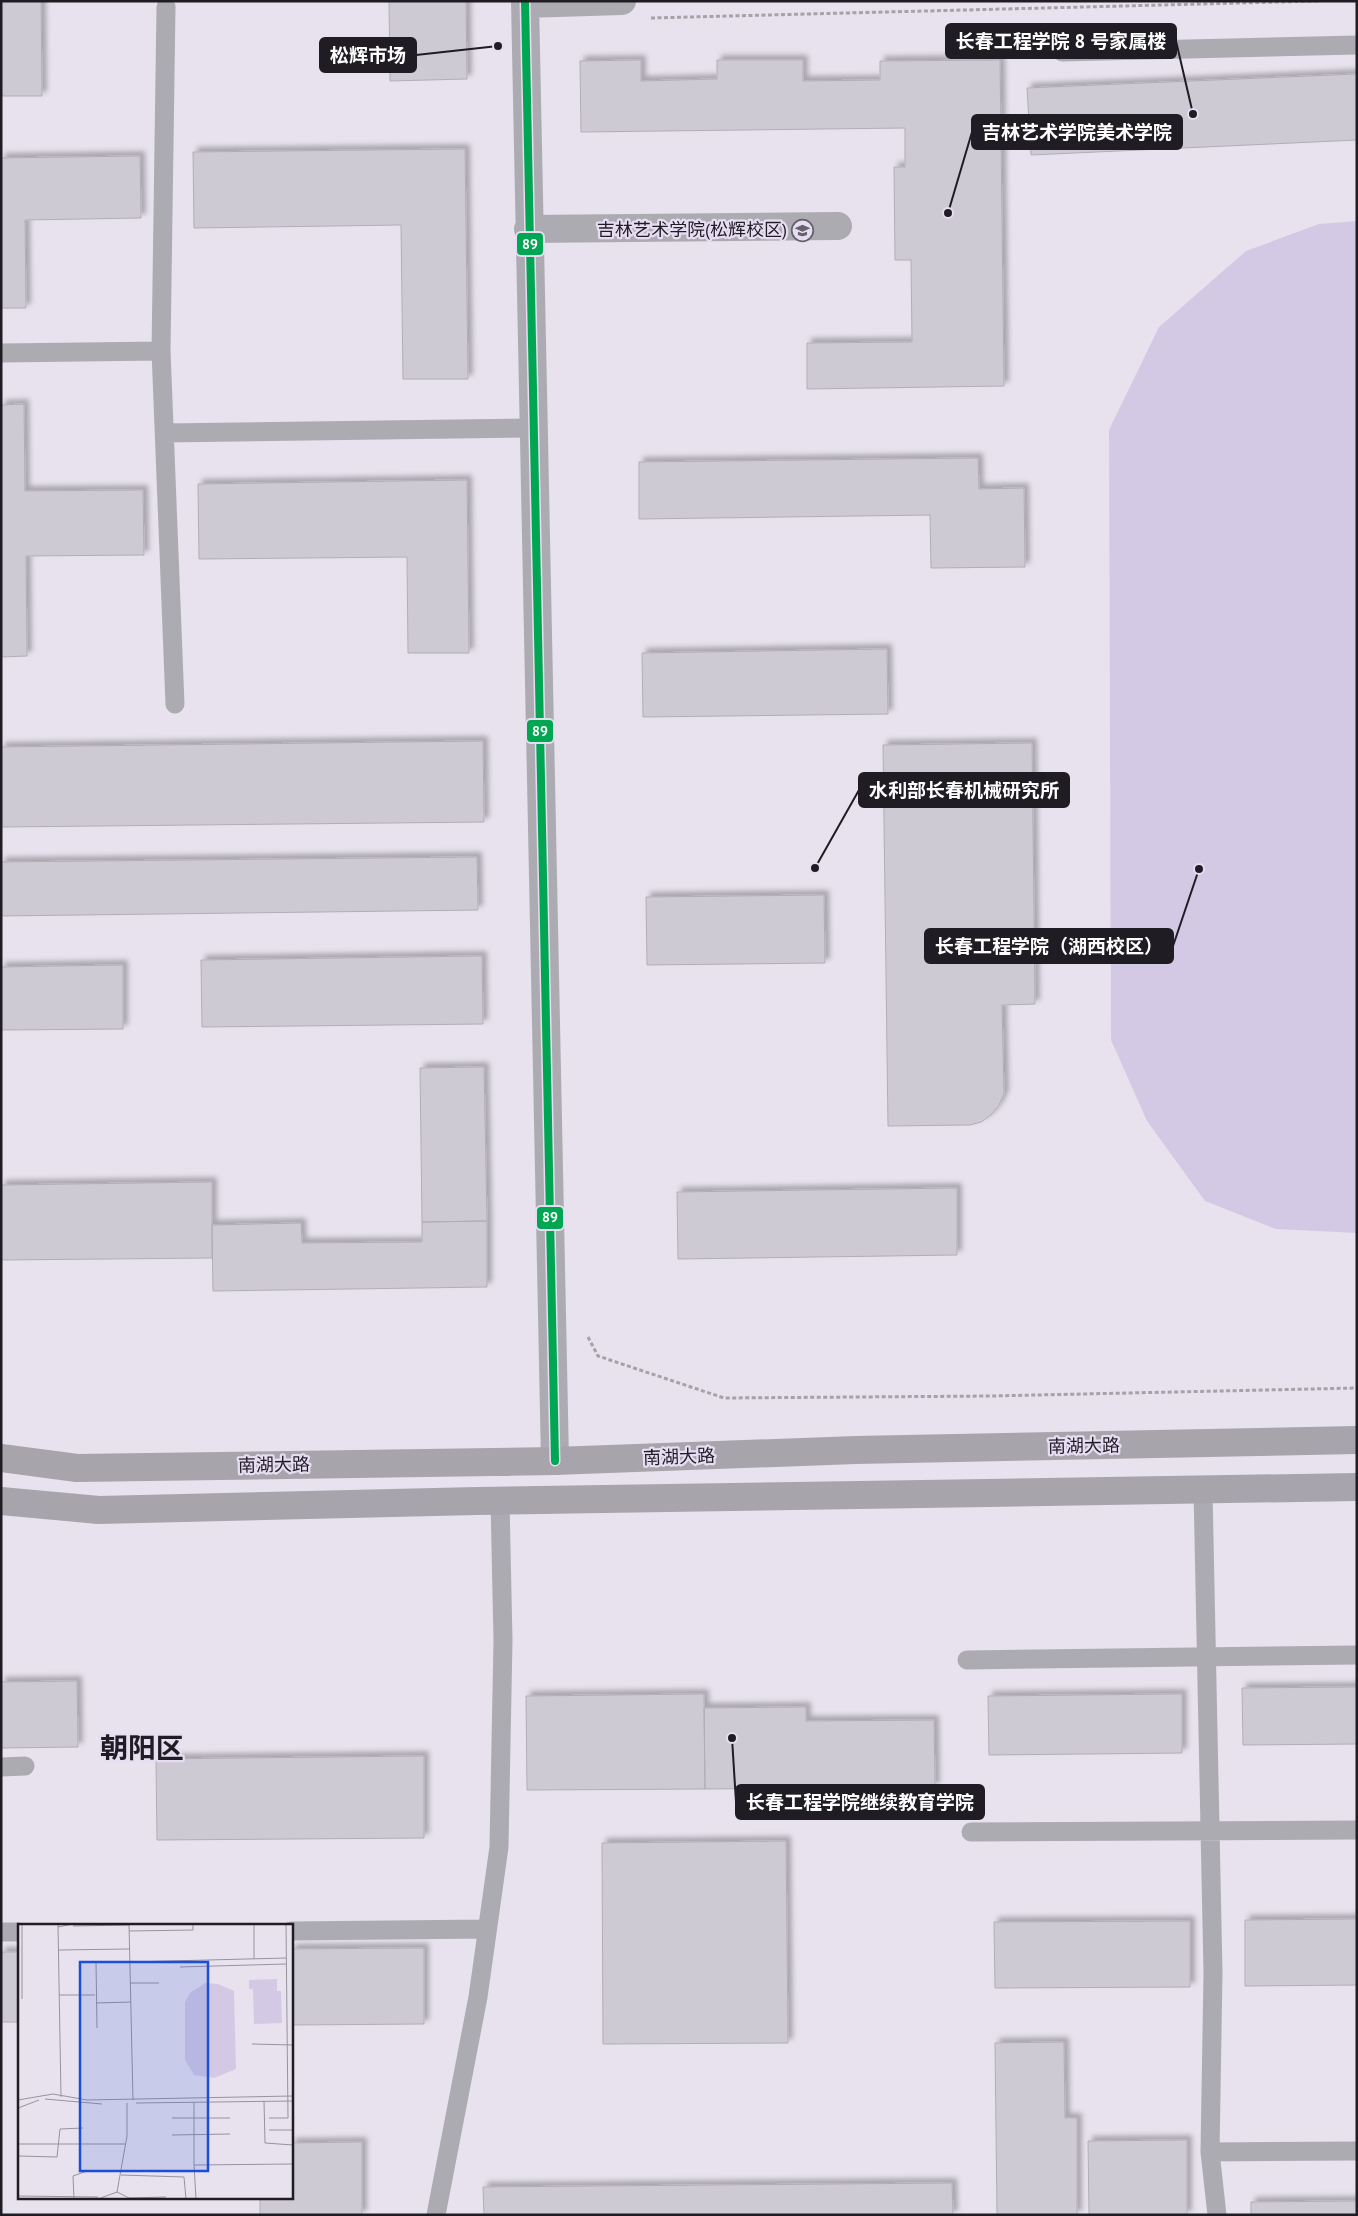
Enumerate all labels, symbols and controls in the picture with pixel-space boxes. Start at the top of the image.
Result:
callout: 长春工程学院 8 号家属楼 [946,24,1176,58]
text: 长春工程学院 8 号家属楼 [956,29,1166,53]
callout: 松辉市场 [320,38,416,72]
text: 松辉市场 [330,43,406,67]
callout: 吉林艺术学院美术学院 [972,115,1182,149]
text: 吉林艺术学院美术学院 [982,120,1172,144]
place label: 吉林艺术学院(松辉校区) [597,218,787,241]
school or university icon: 吉林艺术学院(松辉校区) [791,218,815,242]
line badge: 89 [516,232,544,256]
text: 89 [522,235,538,253]
line badge: 89 [526,719,554,743]
text: 89 [532,722,548,740]
callout: 水利部长春机械研究所 [859,773,1069,807]
text: 水利部长春机械研究所 [869,778,1059,802]
callout: 长春工程学院（湖西校区） [925,929,1173,963]
text: 长春工程学院（湖西校区） [935,934,1163,958]
line badge: 89 [536,1206,564,1230]
text: 89 [542,1208,558,1226]
street label: 南湖大路 [1048,1433,1120,1458]
street label: 南湖大路 [643,1444,715,1469]
street label: 南湖大路 [238,1452,310,1477]
district label: 朝阳区 [100,1729,184,1766]
callout: 长春工程学院继续教育学院 [736,1785,984,1819]
text: 长春工程学院继续教育学院 [746,1790,974,1814]
inset map [18,1924,292,2198]

